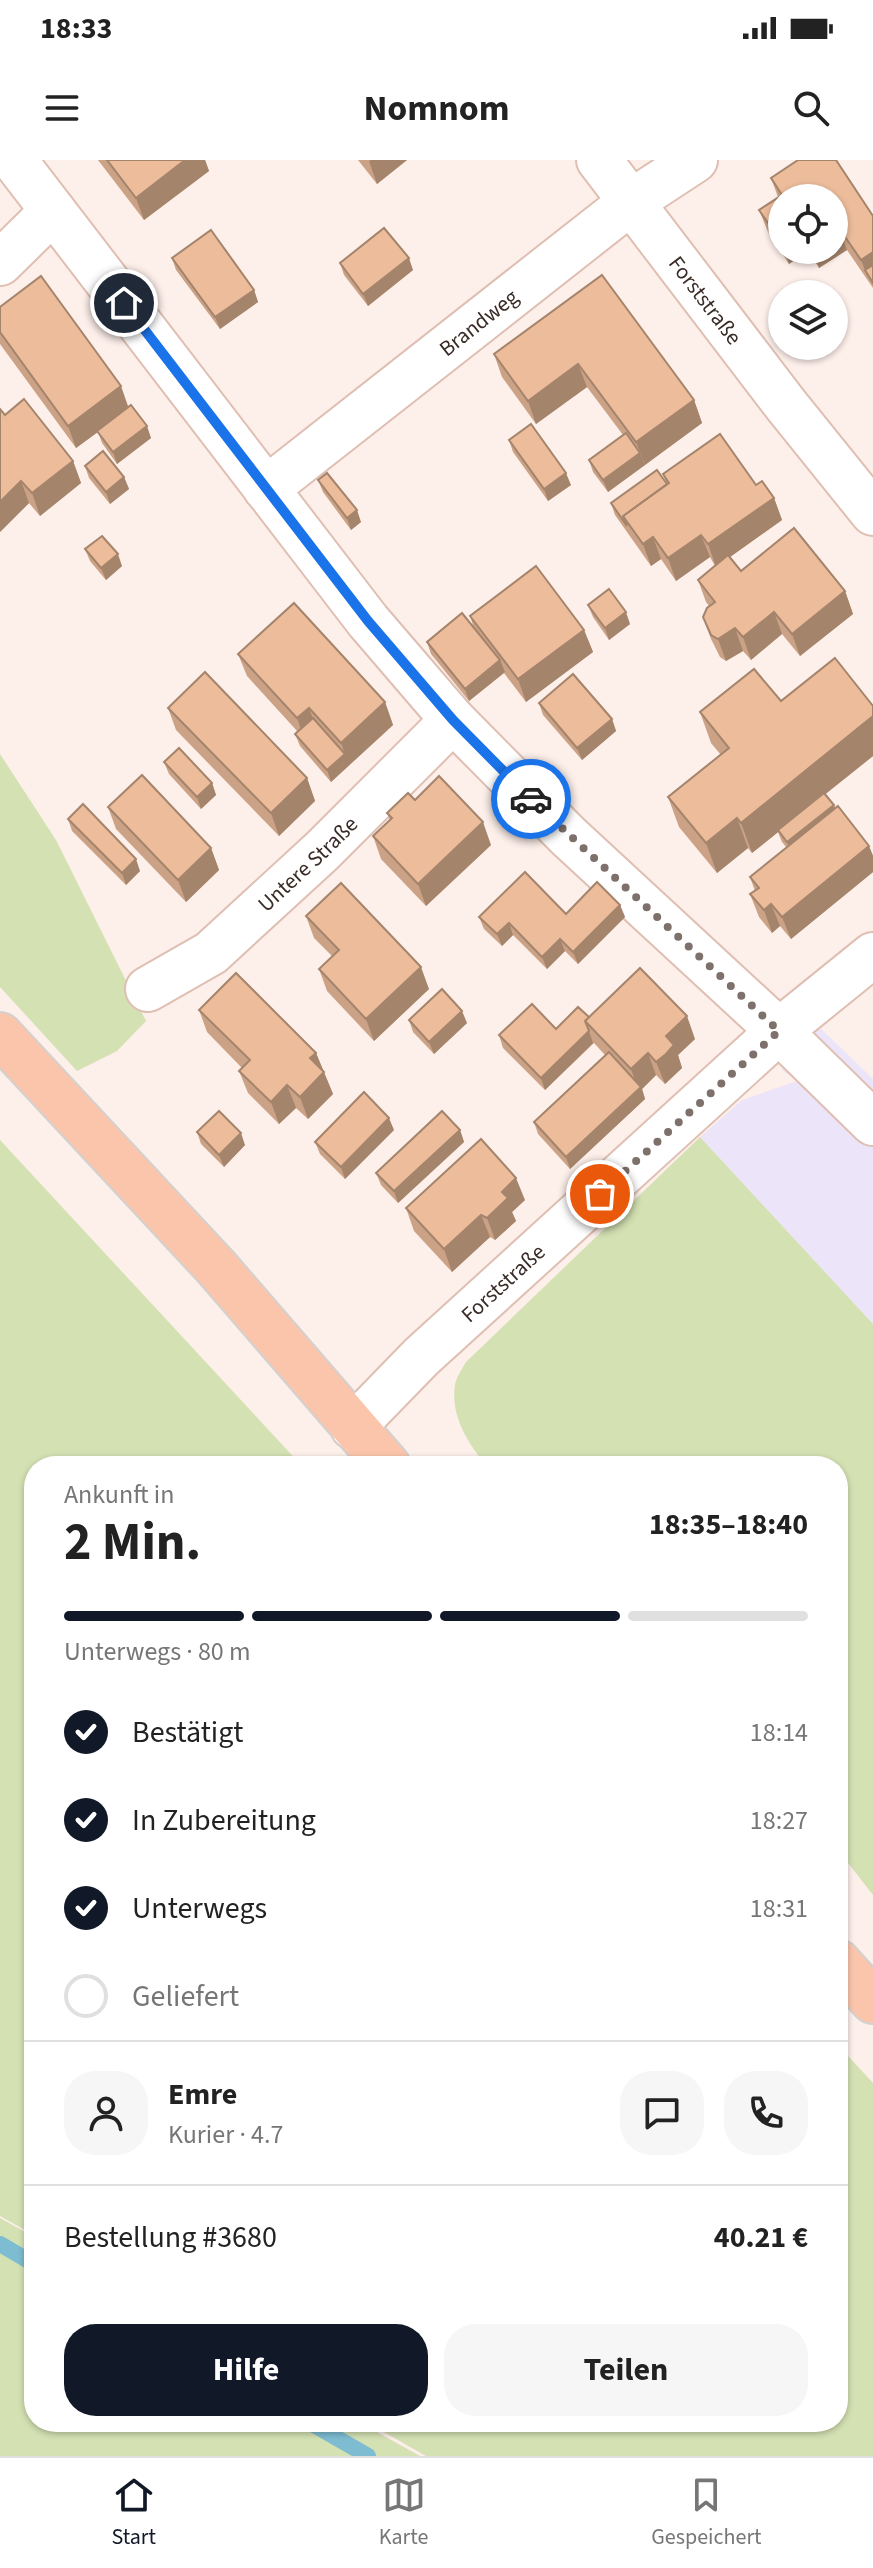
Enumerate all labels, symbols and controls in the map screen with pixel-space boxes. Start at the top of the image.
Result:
text: 18:33 [40,7,112,50]
text: Nomnom [363,83,510,134]
icon: menu [40,86,84,130]
icon: search [789,86,833,130]
map controls [768,184,848,360]
button: locate [768,184,848,264]
street label: Forststraße [661,249,749,352]
pin [90,269,158,337]
button: layers [768,280,848,360]
icon: home [102,281,146,325]
street label: Brandweg [432,282,525,364]
courier [491,759,571,839]
icon: car [509,777,553,821]
street label: Untere Straße [251,809,366,920]
pin [566,1160,634,1228]
icon: bag [578,1172,622,1216]
street label: Forststraße [454,1236,553,1330]
text: Ankunft in [64,1476,174,1513]
text: 18:35–18:40 [649,1503,808,1546]
text: 2 Min. [64,1506,201,1580]
text: Unterwegs · 80 m [64,1633,251,1670]
icon: check [64,1710,108,1754]
text: Bestätigt [132,1711,243,1754]
text: 18:14 [750,1714,808,1751]
icon: check [64,1798,108,1842]
text: In Zubereitung [132,1799,316,1842]
text: 18:27 [750,1802,808,1839]
icon: check [64,1886,108,1930]
text: Unterwegs [132,1887,267,1930]
text: 18:31 [750,1890,808,1927]
text: Geliefert [132,1975,239,2018]
button: person [64,2071,148,2155]
button: chat [620,2071,704,2155]
button: phone [724,2071,808,2155]
text: Emre [168,2073,237,2116]
text: Kurier · 4.7 [168,2116,283,2153]
text: Bestellung #3680 [64,2216,277,2259]
text: 40.21 € [714,2216,808,2259]
button: Hilfe [64,2324,428,2416]
button: Teilen [444,2324,808,2416]
tab: Start [111,2473,156,2553]
tab: Karte [379,2473,428,2553]
tab: Gespeichert [651,2473,761,2553]

